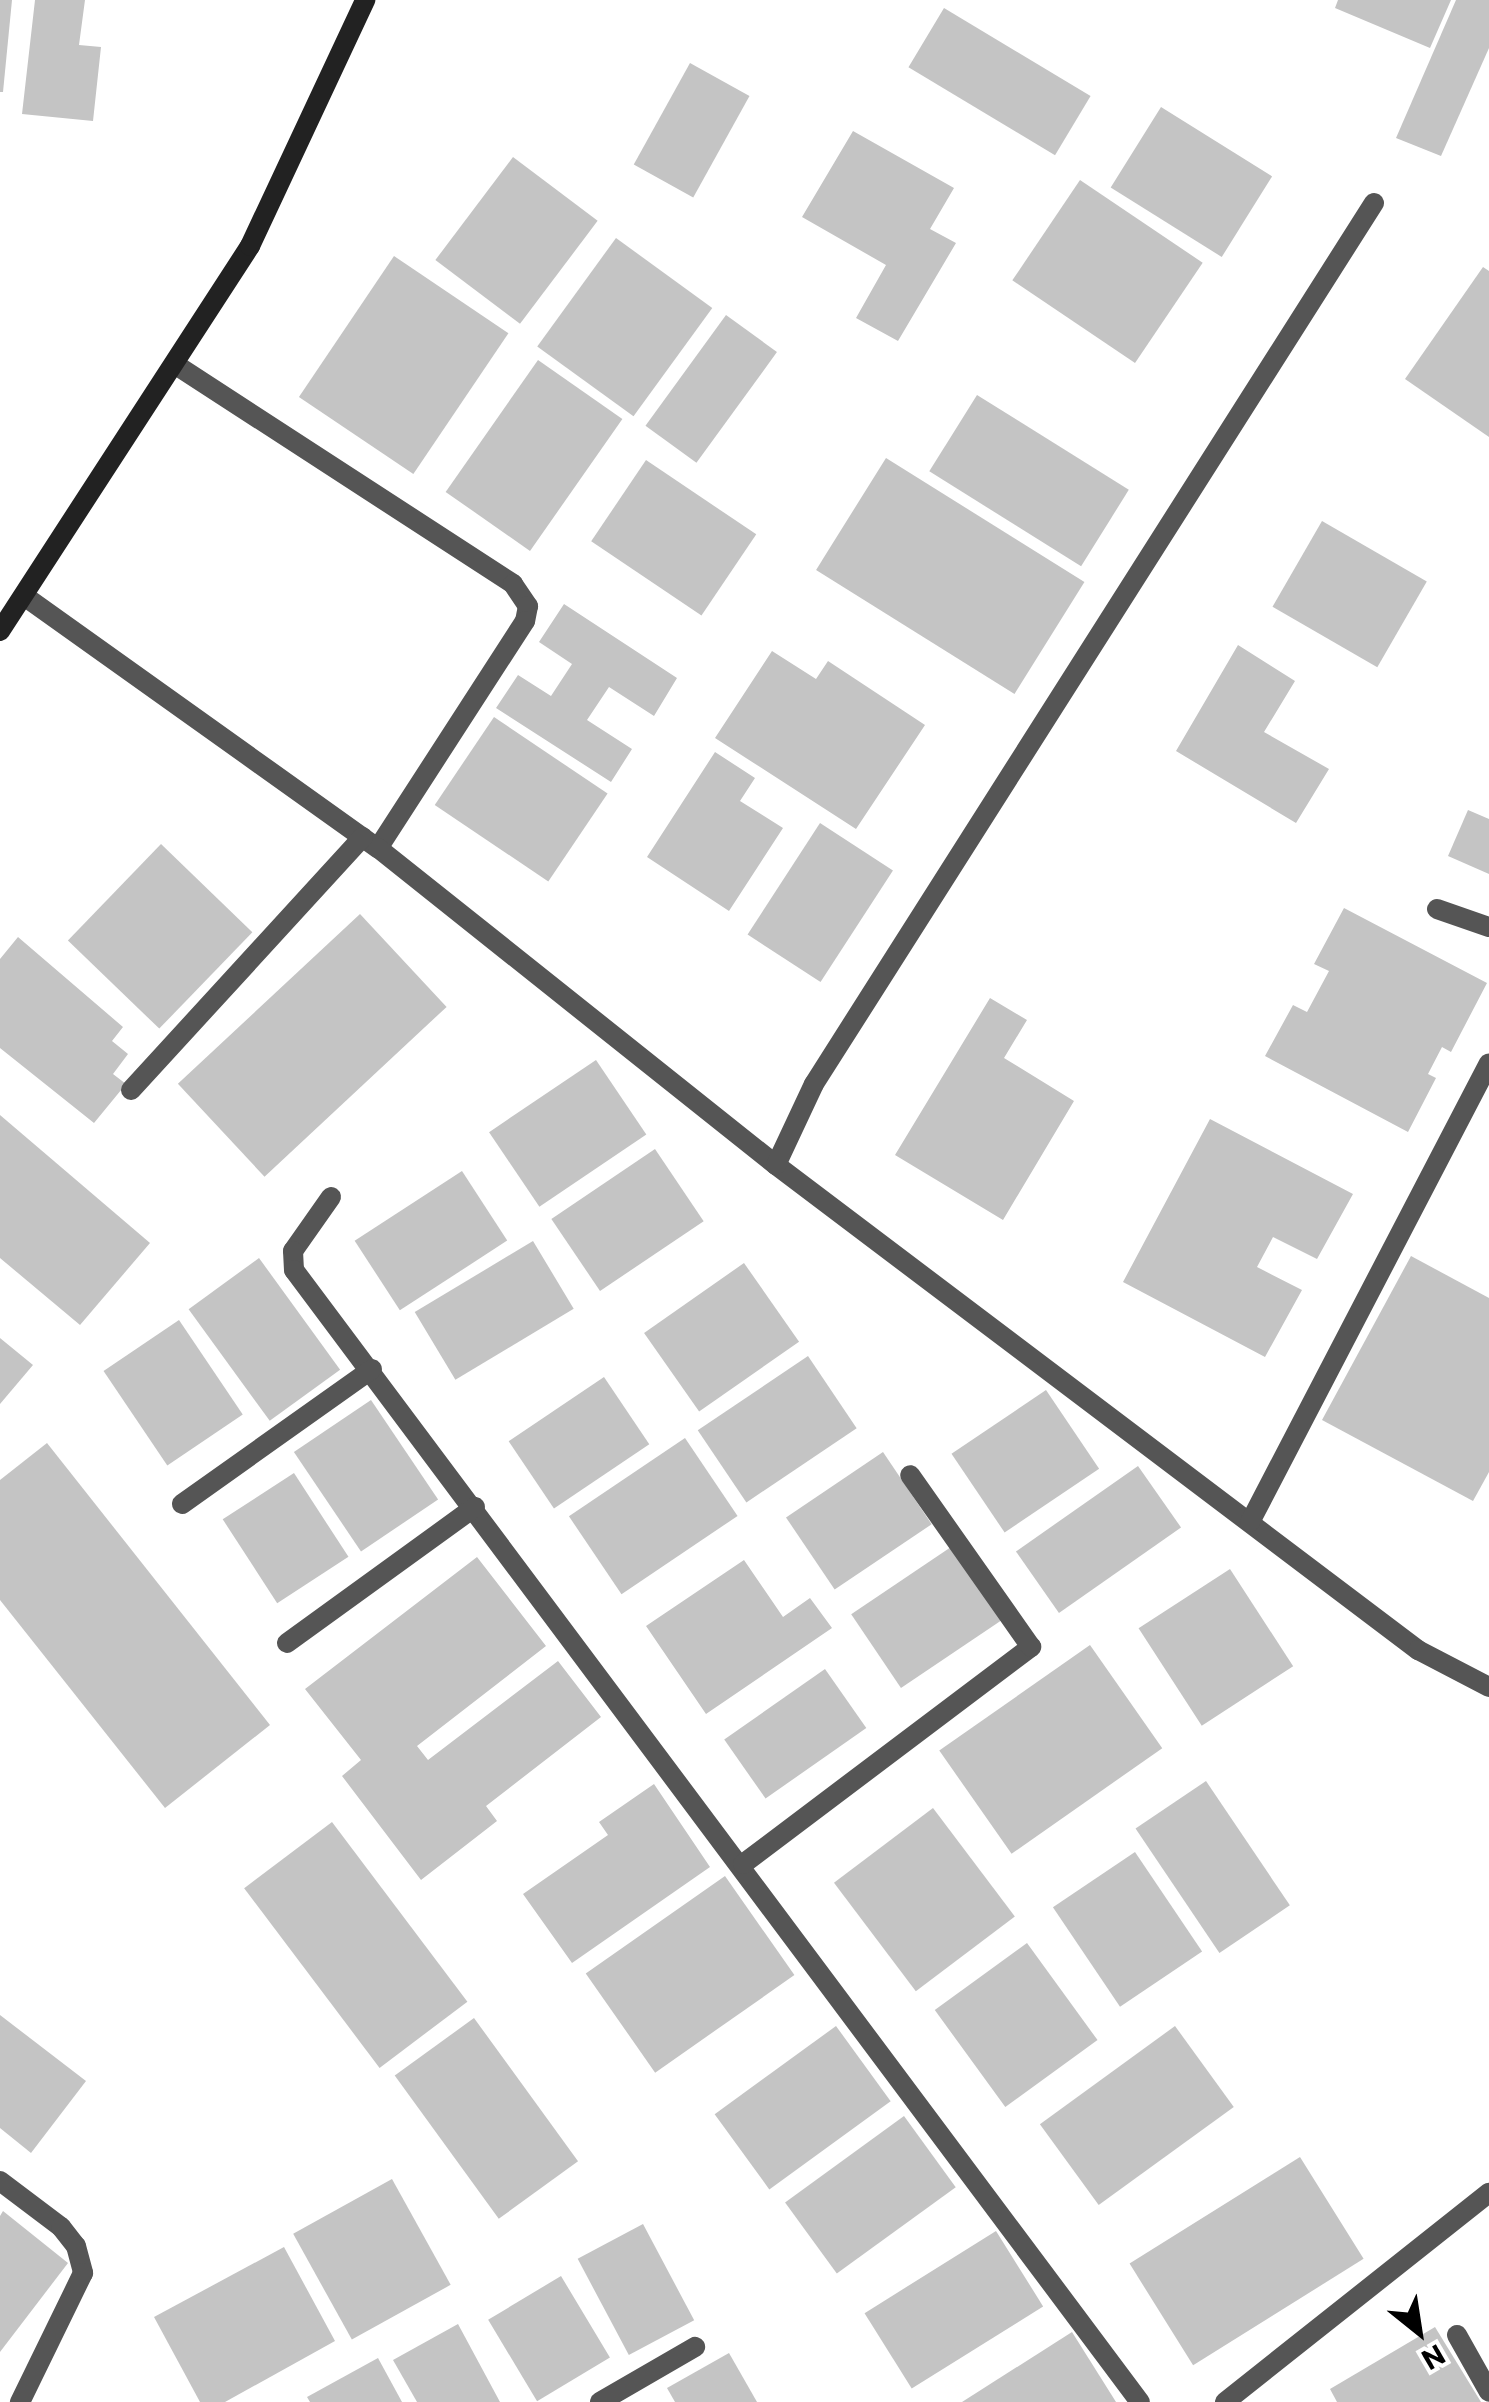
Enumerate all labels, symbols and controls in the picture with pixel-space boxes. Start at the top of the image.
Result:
north arrow [1369,2282,1469,2382]
text: N [1416,2338,1452,2378]

